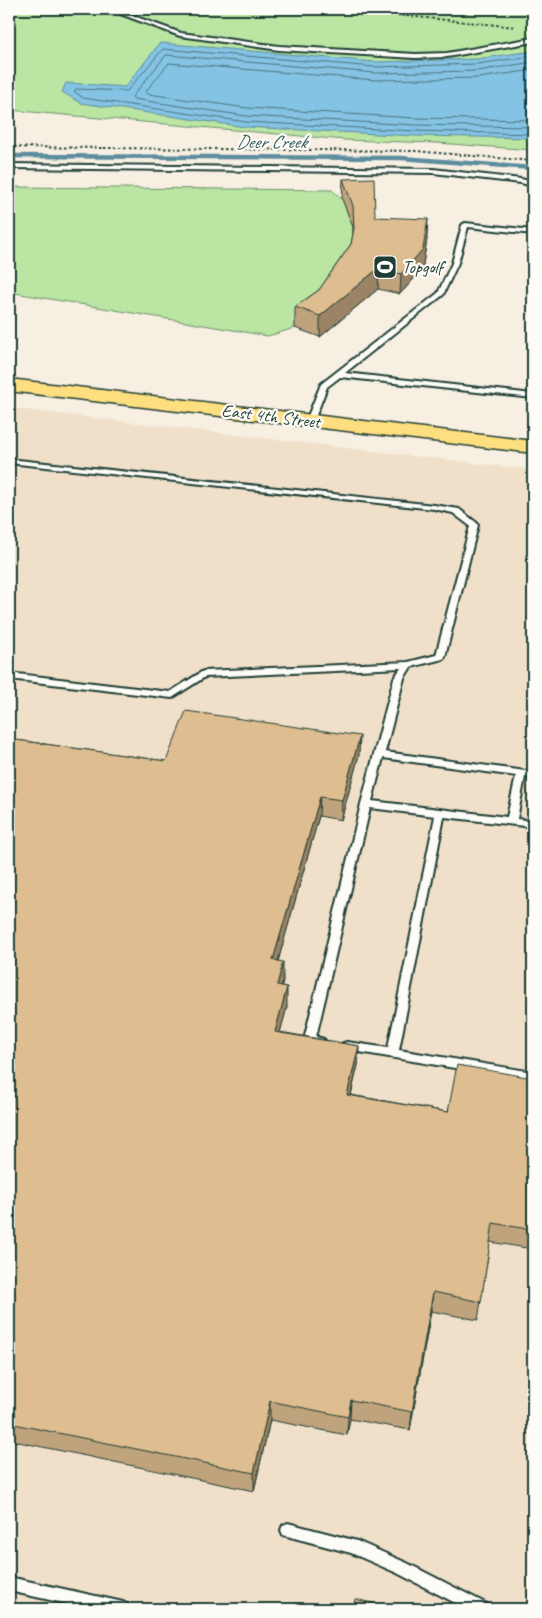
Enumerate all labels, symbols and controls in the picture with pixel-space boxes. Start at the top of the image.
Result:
water label: Deer Creek [236,130,310,154]
sports icon: Topgolf [372,254,398,280]
place label: Topgolf [402,256,447,278]
street label: East 4th Street [220,399,324,433]

